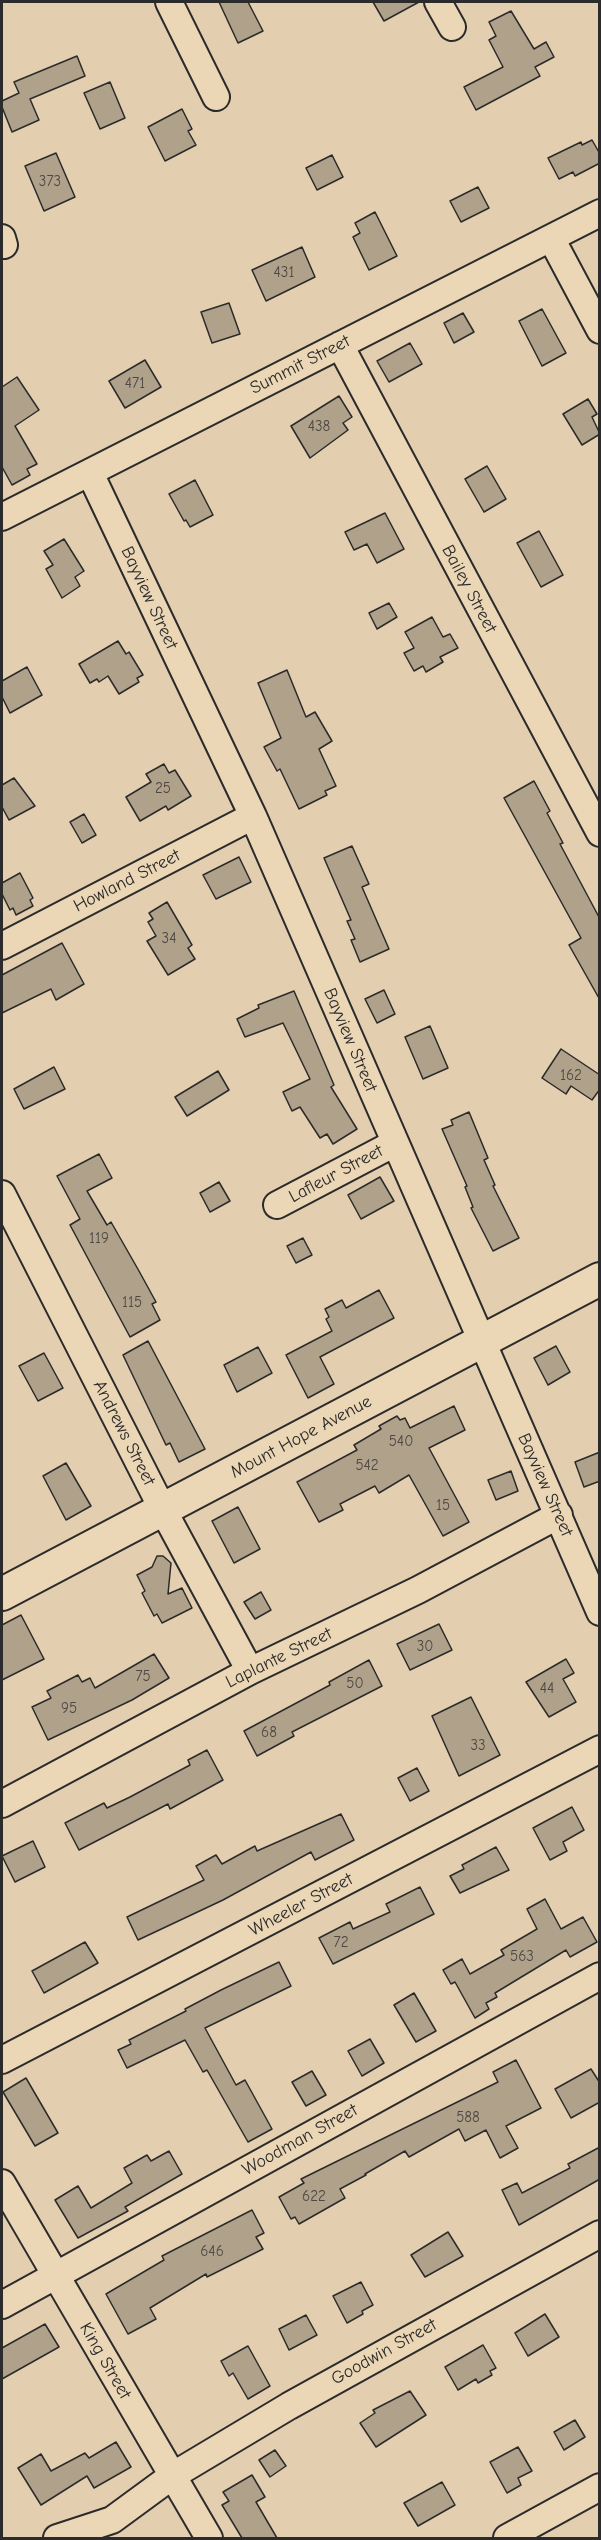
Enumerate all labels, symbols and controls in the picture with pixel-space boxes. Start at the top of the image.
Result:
house number: 373 [39,173,61,191]
house number: 431 [274,264,294,282]
street label: Summit Street [246,331,354,399]
house number: 471 [125,375,145,393]
house number: 438 [308,418,330,436]
street label: Bailey Street [437,541,501,637]
street label: Bayview Street [116,543,182,653]
house number: 25 [155,780,171,798]
street label: Howland Street [70,845,184,917]
house number: 34 [162,930,176,948]
street label: Bayview Street [318,985,382,1095]
house number: 162 [560,1067,582,1085]
street label: Lafleur Street [285,1140,387,1208]
house number: 119 [89,1230,109,1248]
house number: 115 [122,1294,142,1312]
street label: Andrews Street [88,1377,160,1489]
street label: Mount Hope Avenue [227,1391,375,1483]
street label: Bayview Street [513,1430,577,1540]
house number: 540 [389,1433,413,1451]
house number: 542 [355,1457,379,1475]
house number: 15 [436,1497,450,1515]
street label: Laplante Street [222,1623,336,1693]
house number: 30 [417,1638,433,1656]
house number: 75 [135,1668,151,1686]
house number: 50 [346,1675,364,1693]
house number: 44 [540,1680,554,1698]
house number: 95 [61,1700,77,1718]
house number: 68 [261,1724,277,1742]
house number: 33 [470,1737,486,1755]
street label: Wheeler Street [245,1869,357,1941]
house number: 72 [334,1934,348,1952]
house number: 563 [510,1948,534,1966]
street label: Woodman Street [238,2099,362,2181]
house number: 588 [456,2109,480,2127]
house number: 622 [302,2188,326,2206]
house number: 646 [200,2243,224,2261]
street label: Goodwin Street [327,2314,441,2390]
street label: King Street [74,2319,136,2403]

